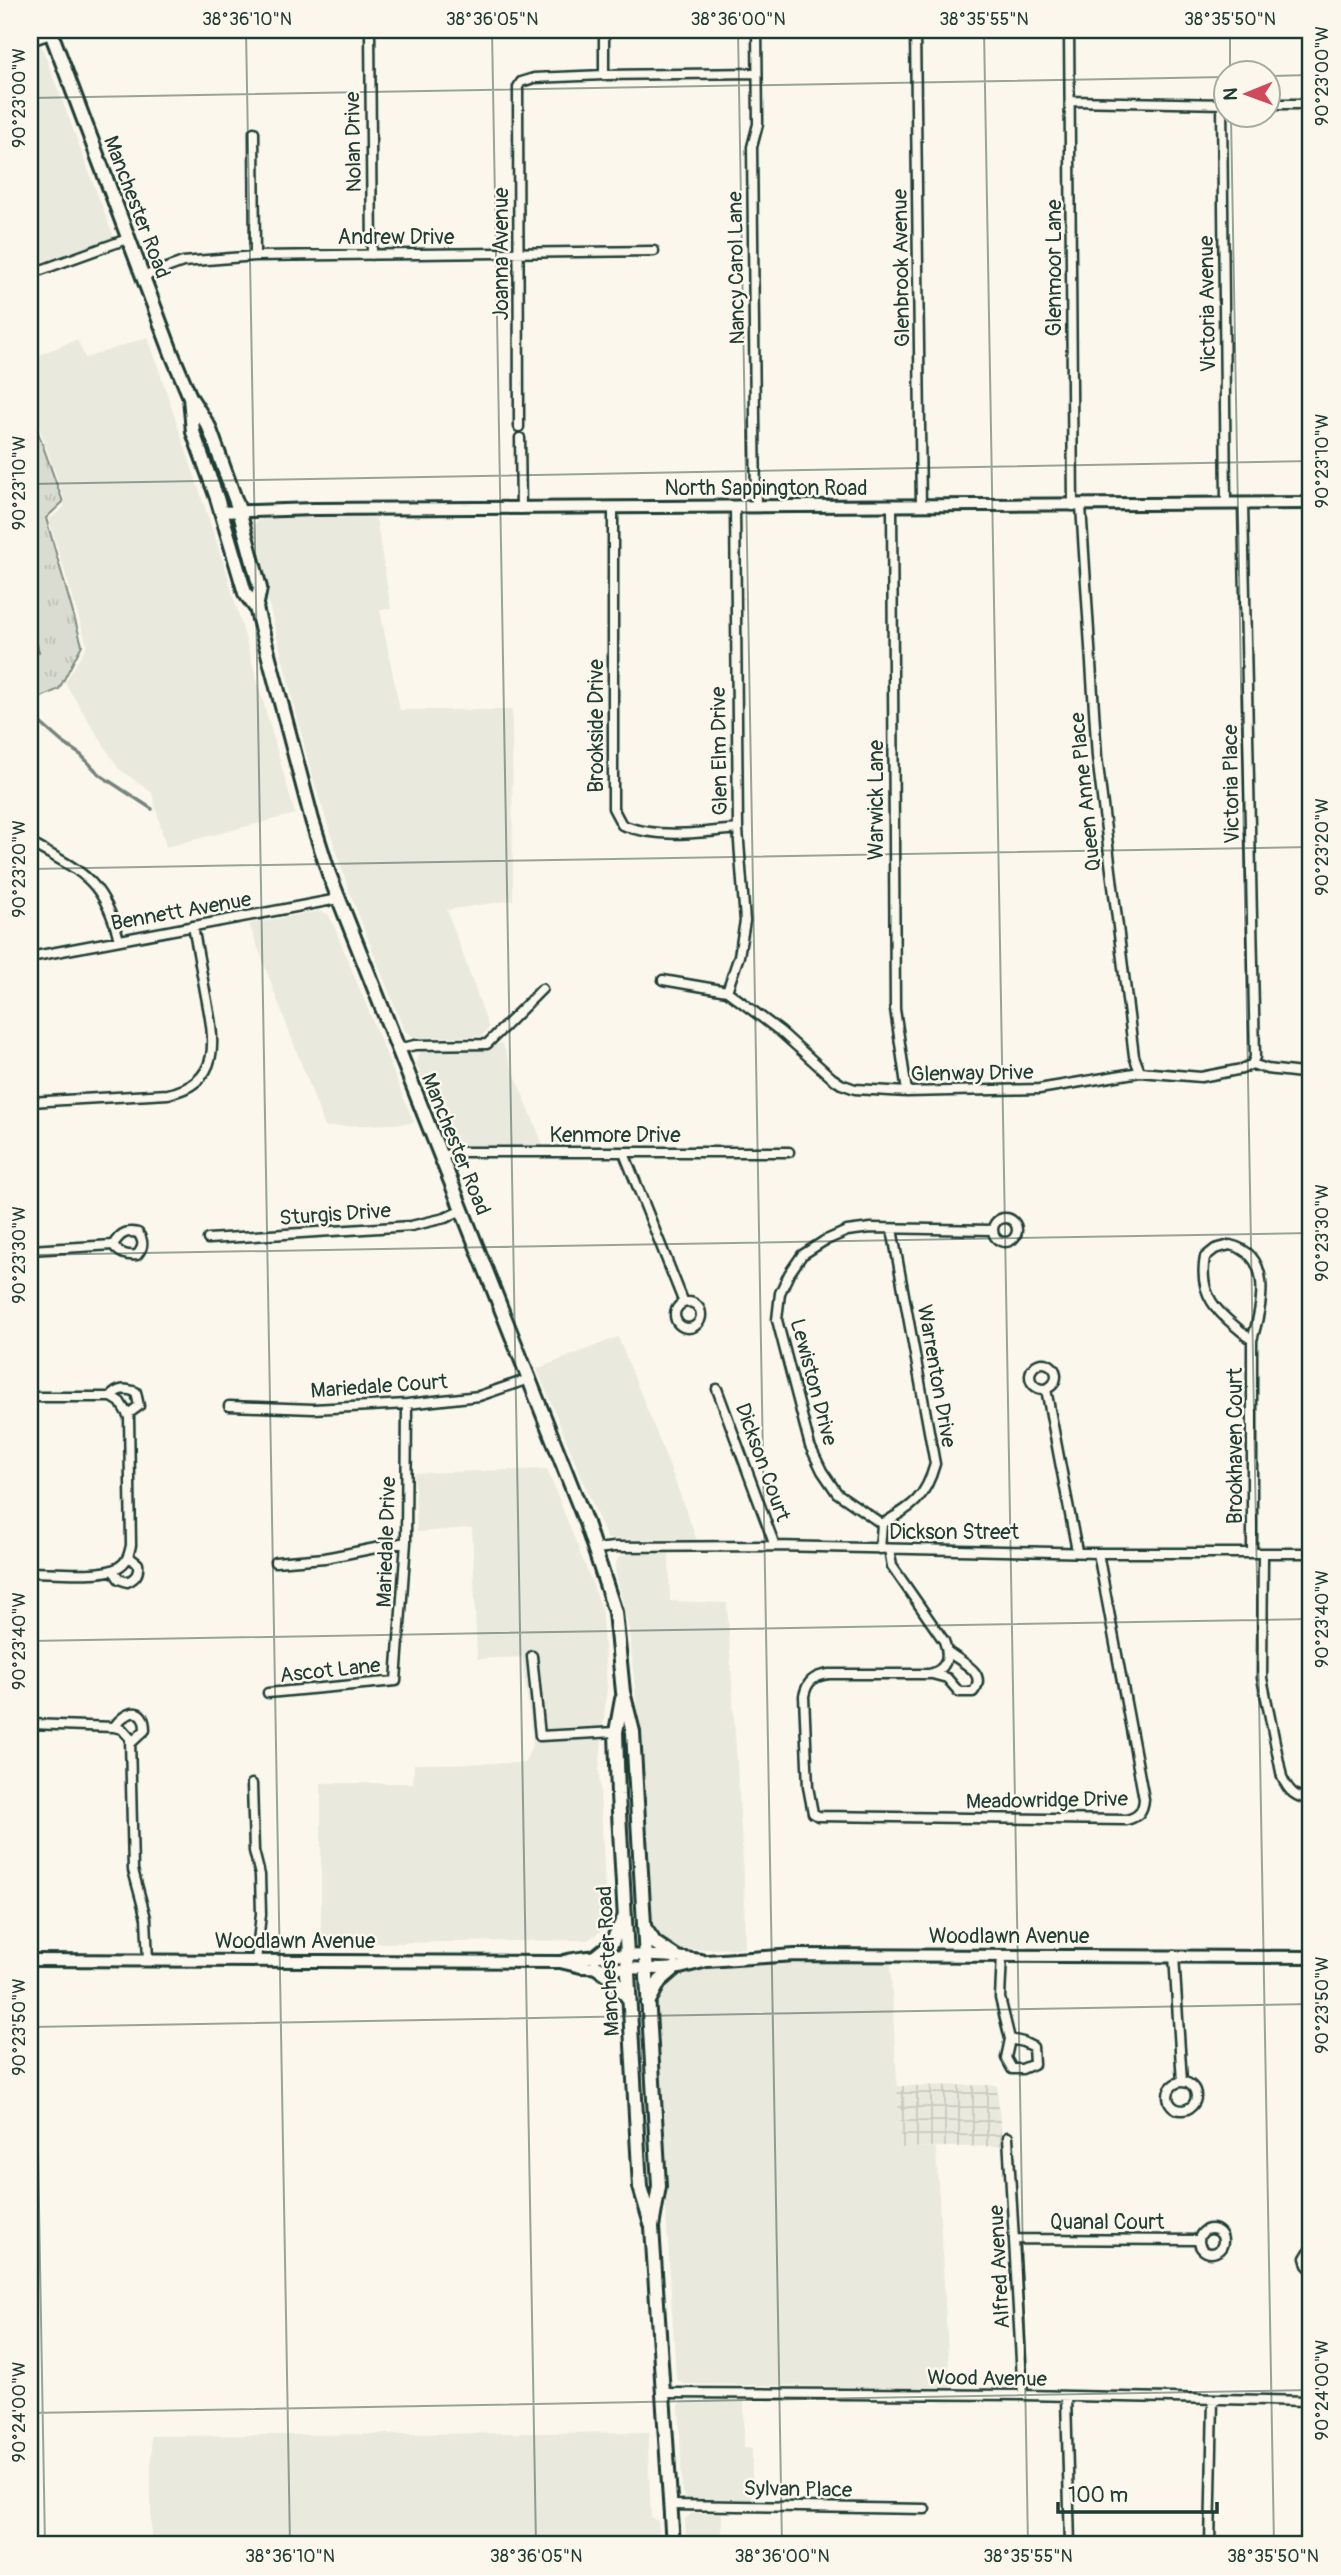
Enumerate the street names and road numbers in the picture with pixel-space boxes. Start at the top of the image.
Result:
street label: Nolan Drive [339,91,368,193]
street label: Manchester Road [97,132,176,282]
street label: Joanna Avenue [488,187,515,321]
street label: Glenbrook Avenue [887,188,916,347]
street label: Nancy Carol Lane [722,190,751,345]
street label: Glenmoor Lane [1041,199,1068,337]
street label: Andrew Drive [338,224,455,251]
street label: Victoria Avenue [1193,235,1222,373]
street label: North Sappington Road [664,475,868,502]
street label: Brookside Drive [583,659,610,793]
street label: Glen Elm Drive [705,686,734,816]
street label: Queen Anne Place [1064,710,1107,873]
street label: Victoria Place [1217,723,1246,844]
street label: Warwick Lane [863,739,890,860]
street label: Bennett Avenue [109,886,254,937]
street label: Glenway Drive [910,1059,1034,1088]
street label: Manchester Road [415,1069,496,1219]
street label: Kenmore Drive [549,1122,681,1149]
street label: Sturgis Drive [278,1197,392,1232]
street label: Warrenton Drive [911,1302,962,1450]
street label: Lewiston Drive [784,1316,844,1449]
street label: Brookhaven Court [1222,1367,1249,1524]
street label: Mariedale Court [310,1368,449,1405]
street label: Dickson Court [729,1399,797,1526]
street label: Mariedale Drive [371,1475,402,1608]
street label: Dickson Street [889,1519,1020,1546]
street label: Ascot Lane [278,1652,382,1689]
street label: Meadowridge Drive [966,1786,1129,1815]
street label: Manchester Road [591,1885,626,2037]
street label: Woodlawn Avenue [929,1923,1090,1950]
street label: Woodlawn Avenue [215,1928,376,1955]
street label: Alfred Avenue [983,2204,1016,2330]
street label: Quanal Court [1050,2209,1165,2236]
street label: Wood Avenue [927,2364,1048,2393]
street label: Sylvan Place [743,2475,853,2504]

